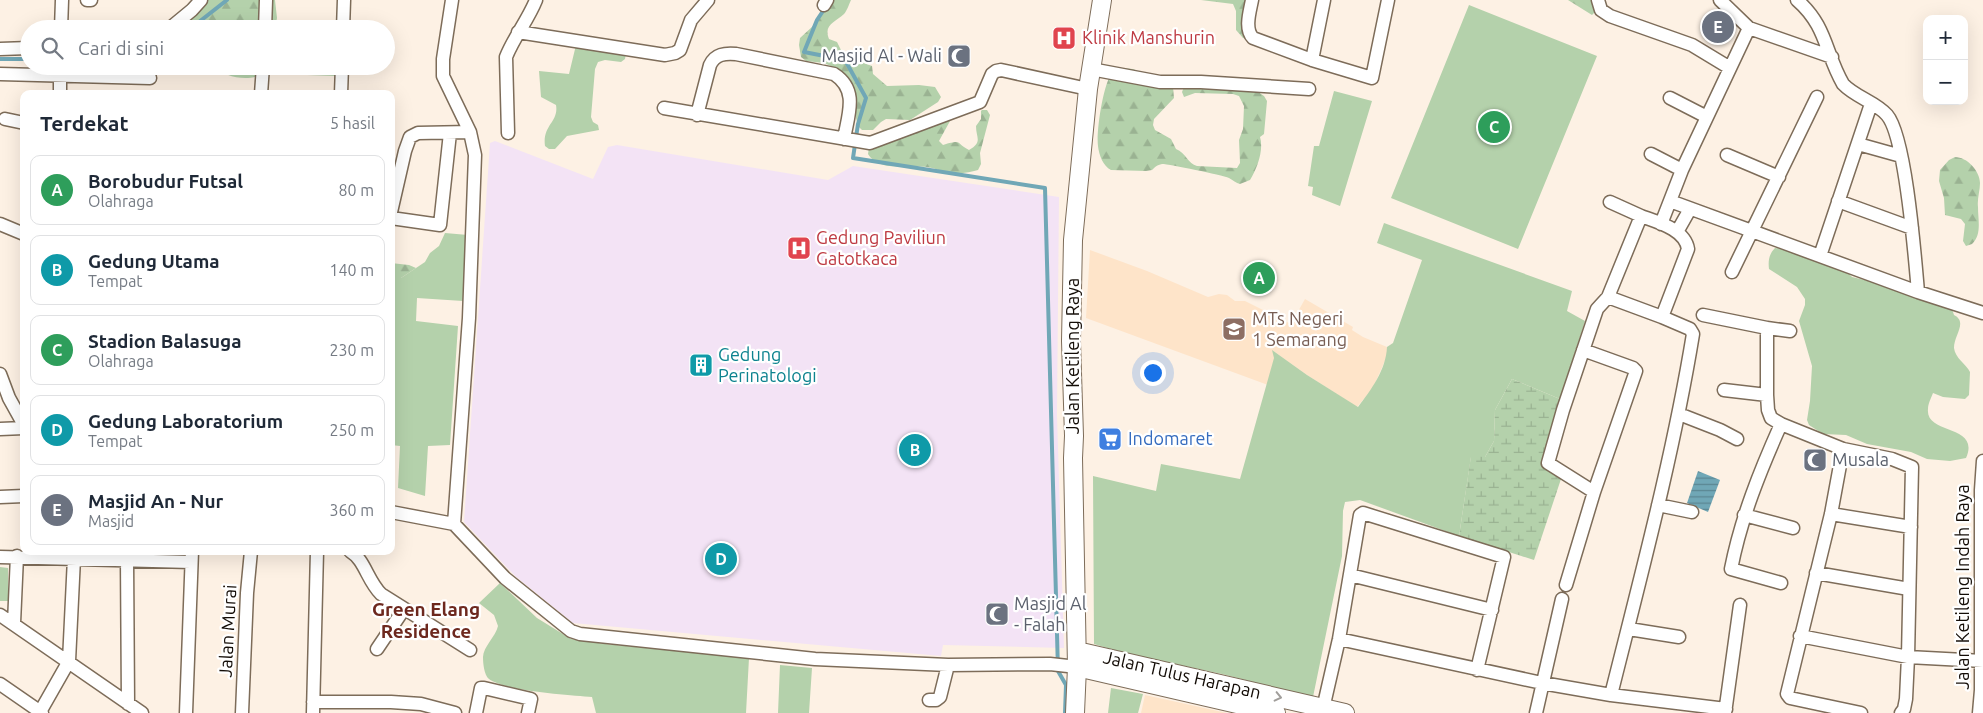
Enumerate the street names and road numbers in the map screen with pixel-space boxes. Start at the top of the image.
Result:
street label: Jalan Ketileng Raya [1062,278,1082,434]
street label: Jalan Ketileng Indah Raya [1952,484,1972,690]
street label: Jalan Murai [215,584,239,678]
street label: Jalan Tulus Harapan [1101,646,1263,702]

